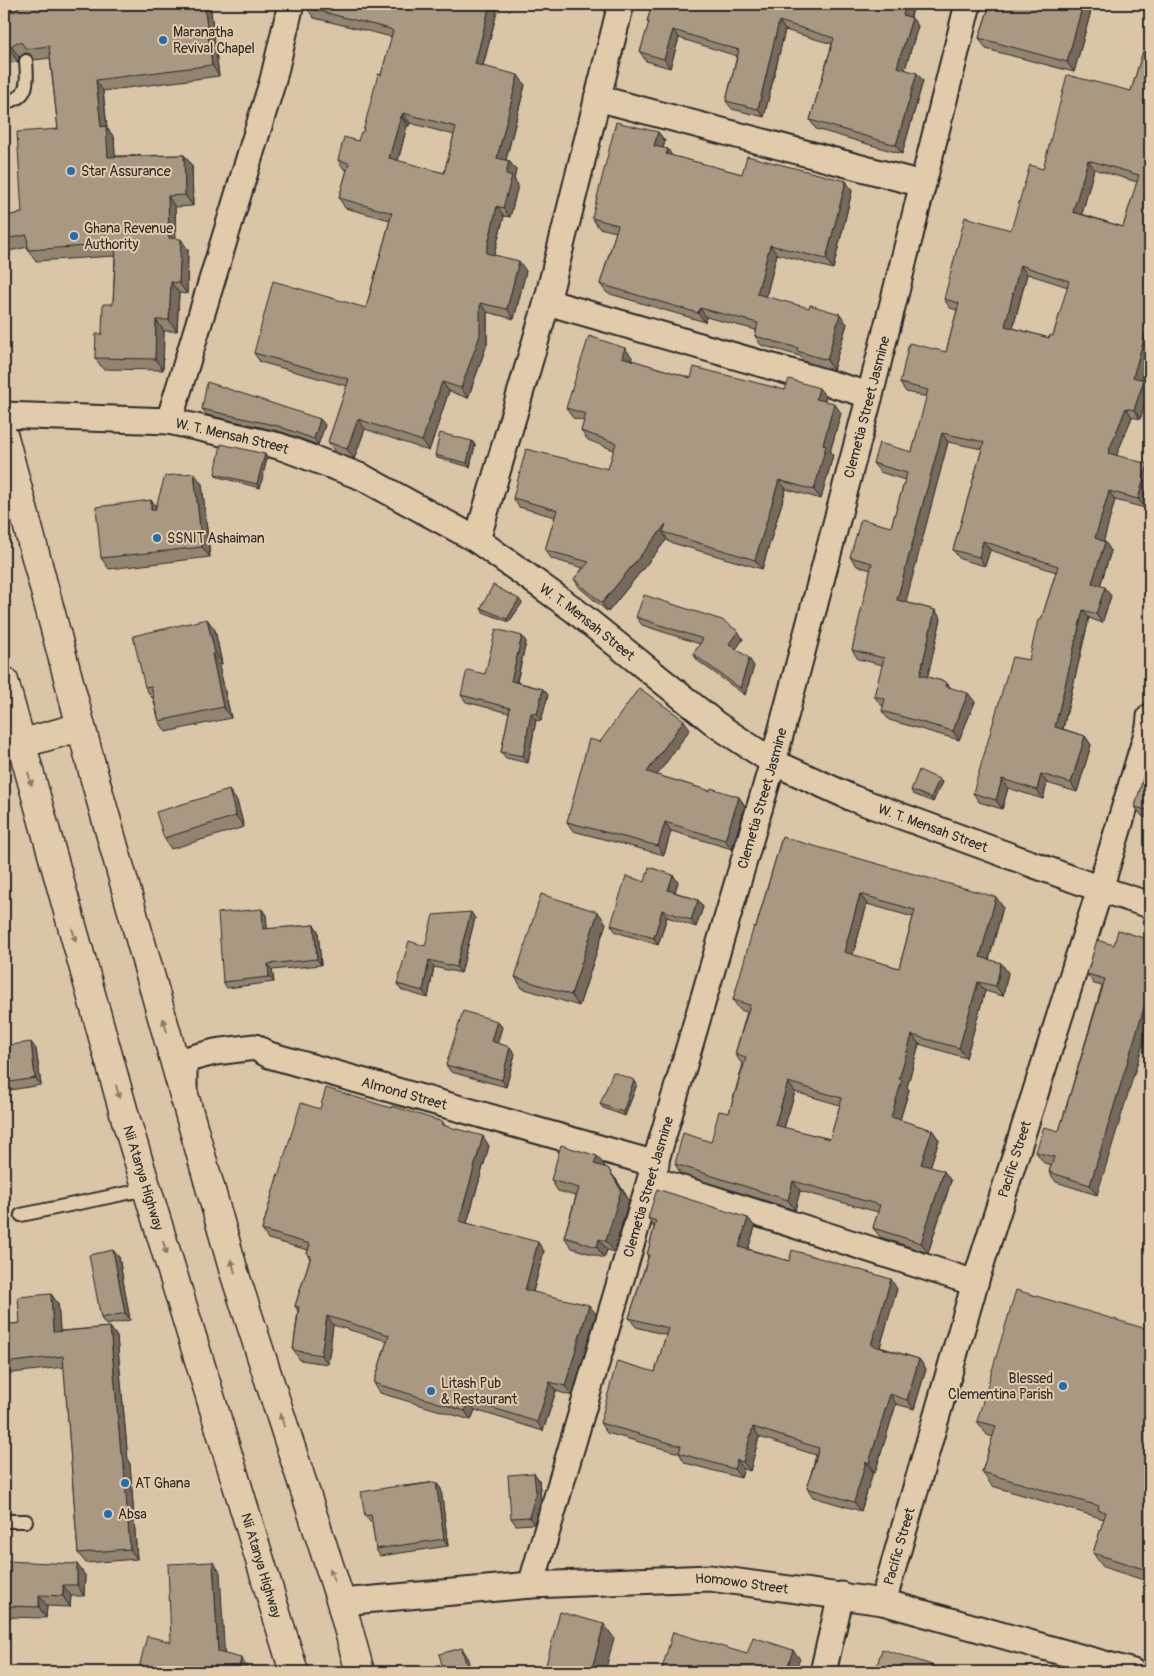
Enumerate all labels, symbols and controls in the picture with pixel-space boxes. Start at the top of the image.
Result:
place label: Maranatha Revival Chapel [173,24,255,57]
marker: Maranatha Revival Chapel [157,34,169,46]
place label: Star Assurance [81,163,171,180]
marker: Star Assurance [65,165,77,177]
place label: Ghana Revenue Authority [84,220,173,253]
marker: Ghana Revenue Authority [68,230,80,242]
street label: Clemetia Street Jasmine [840,334,893,480]
street label: W. T. Mensah Street [174,415,291,458]
place label: SSNIT Ashaiman [167,530,265,547]
marker: SSNIT Ashaiman [151,532,163,544]
street label: W. T. Mensah Street [536,580,638,665]
street label: Clemetia Street Jasmine [734,726,791,871]
one-way arrow [26,771,34,787]
street label: W. T. Mensah Street [876,800,990,856]
one-way arrow [70,928,78,943]
one-way arrow [161,1017,169,1033]
street label: Almond Street [359,1073,449,1114]
one-way arrow [114,1084,122,1100]
street label: Clemetia Street Jasmine [620,1114,677,1259]
street label: Pacific Street [995,1118,1035,1200]
street label: Nii Atanya Highway [119,1123,167,1232]
one-way arrow [161,1240,169,1255]
one-way arrow [228,1258,236,1273]
place label: Blessed Clementina Parish [948,1370,1053,1403]
place label: Litash Pub & Restaurant [441,1375,518,1408]
marker: Blessed Clementina Parish [1057,1380,1069,1392]
marker: Litash Pub & Restaurant [425,1385,437,1397]
one-way arrow [278,1413,286,1428]
place label: AT Ghana [135,1475,190,1492]
marker: AT Ghana [119,1477,131,1489]
street label: Pacific Street [880,1505,919,1587]
place label: Absa [118,1506,147,1523]
marker: Absa [102,1508,114,1520]
street label: Nii Atanya Highway [237,1511,285,1620]
one-way arrow [328,1567,336,1582]
street label: Homowo Street [695,1570,790,1598]

